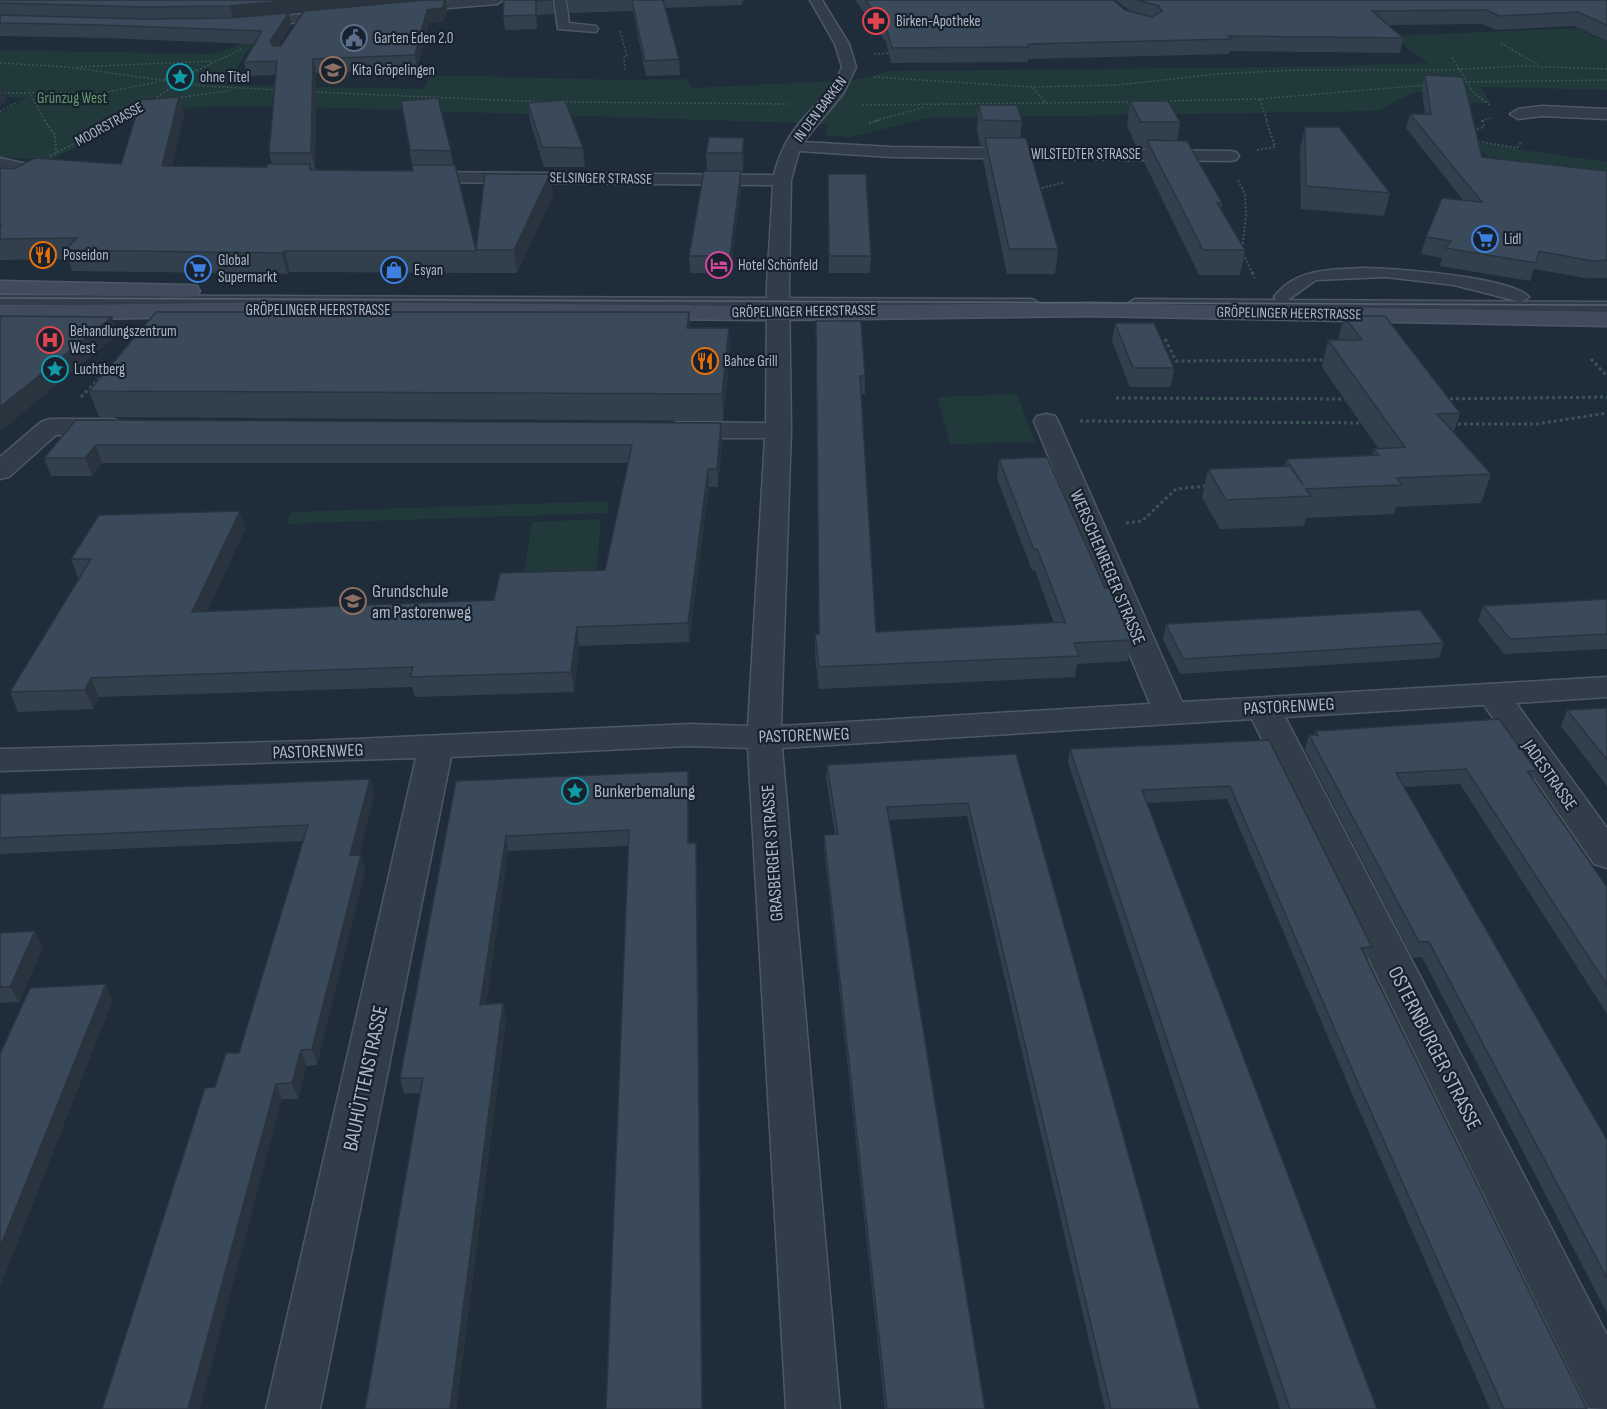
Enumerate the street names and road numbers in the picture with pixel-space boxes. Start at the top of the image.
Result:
street label: IN DEN BARKEN [790,73,851,146]
street label: MOORSTRASSE [72,98,147,151]
street label: WILSTEDTER STRASSE [1031,145,1141,164]
street label: SELSINGER STRASSE [550,168,652,189]
street label: GRÖPELINGER HEERSTRASSE [246,301,390,320]
street label: GRÖPELINGER HEERSTRASSE [731,301,877,322]
street label: GRÖPELINGER HEERSTRASSE [1216,303,1362,324]
street label: WERSCHENREGER STRASSE [1065,487,1150,648]
street label: PASTORENWEG [1243,694,1335,719]
street label: PASTORENWEG [758,723,850,748]
street label: JADESTRASSE [1517,735,1581,814]
street label: PASTORENWEG [272,739,364,764]
street label: GRASBERGER STRASSE [757,784,788,922]
street label: OSTERNBURGER STRASSE [1382,962,1487,1134]
street label: BAUHÜTTENSTRASSE [338,1003,393,1153]

